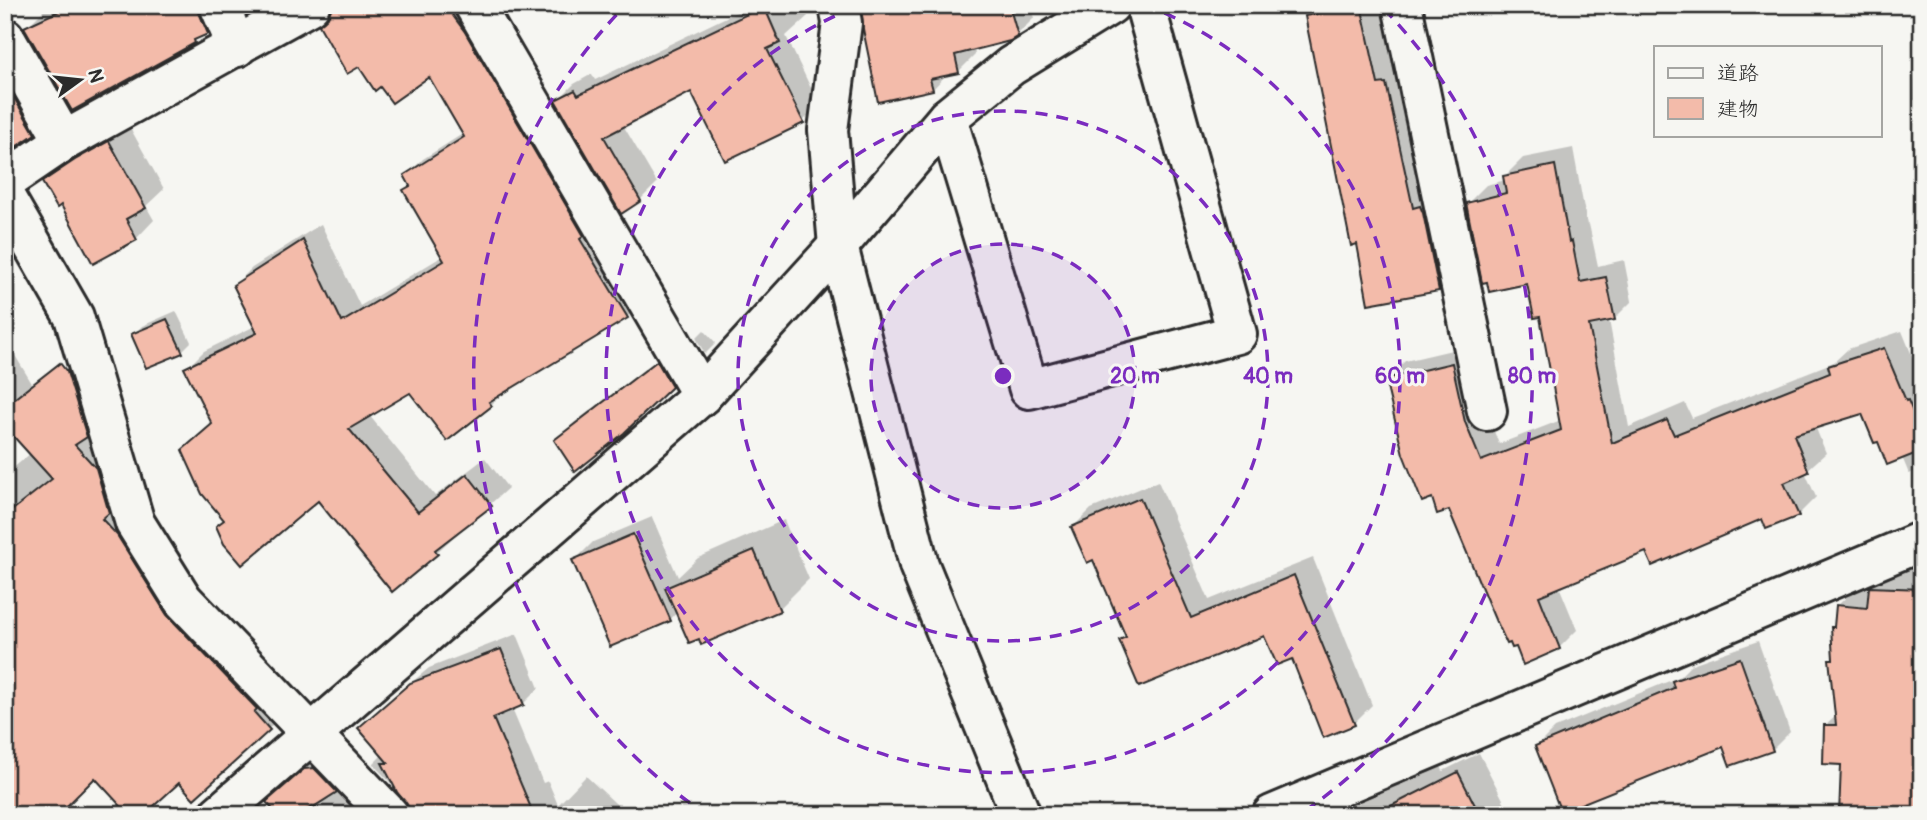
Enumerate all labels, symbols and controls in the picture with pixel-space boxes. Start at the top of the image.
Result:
north arrow [46,46,116,116]
legend [1654,46,1882,136]
text: 道路 [1717,60,1759,87]
text: N [82,67,109,85]
text: 建物 [1717,96,1759,123]
text: 20 m [1110,363,1160,390]
text: 40 m [1243,363,1293,390]
text: 60 m [1375,363,1425,390]
text: 80 m [1508,363,1556,390]
centre of rings [991,364,1015,388]

